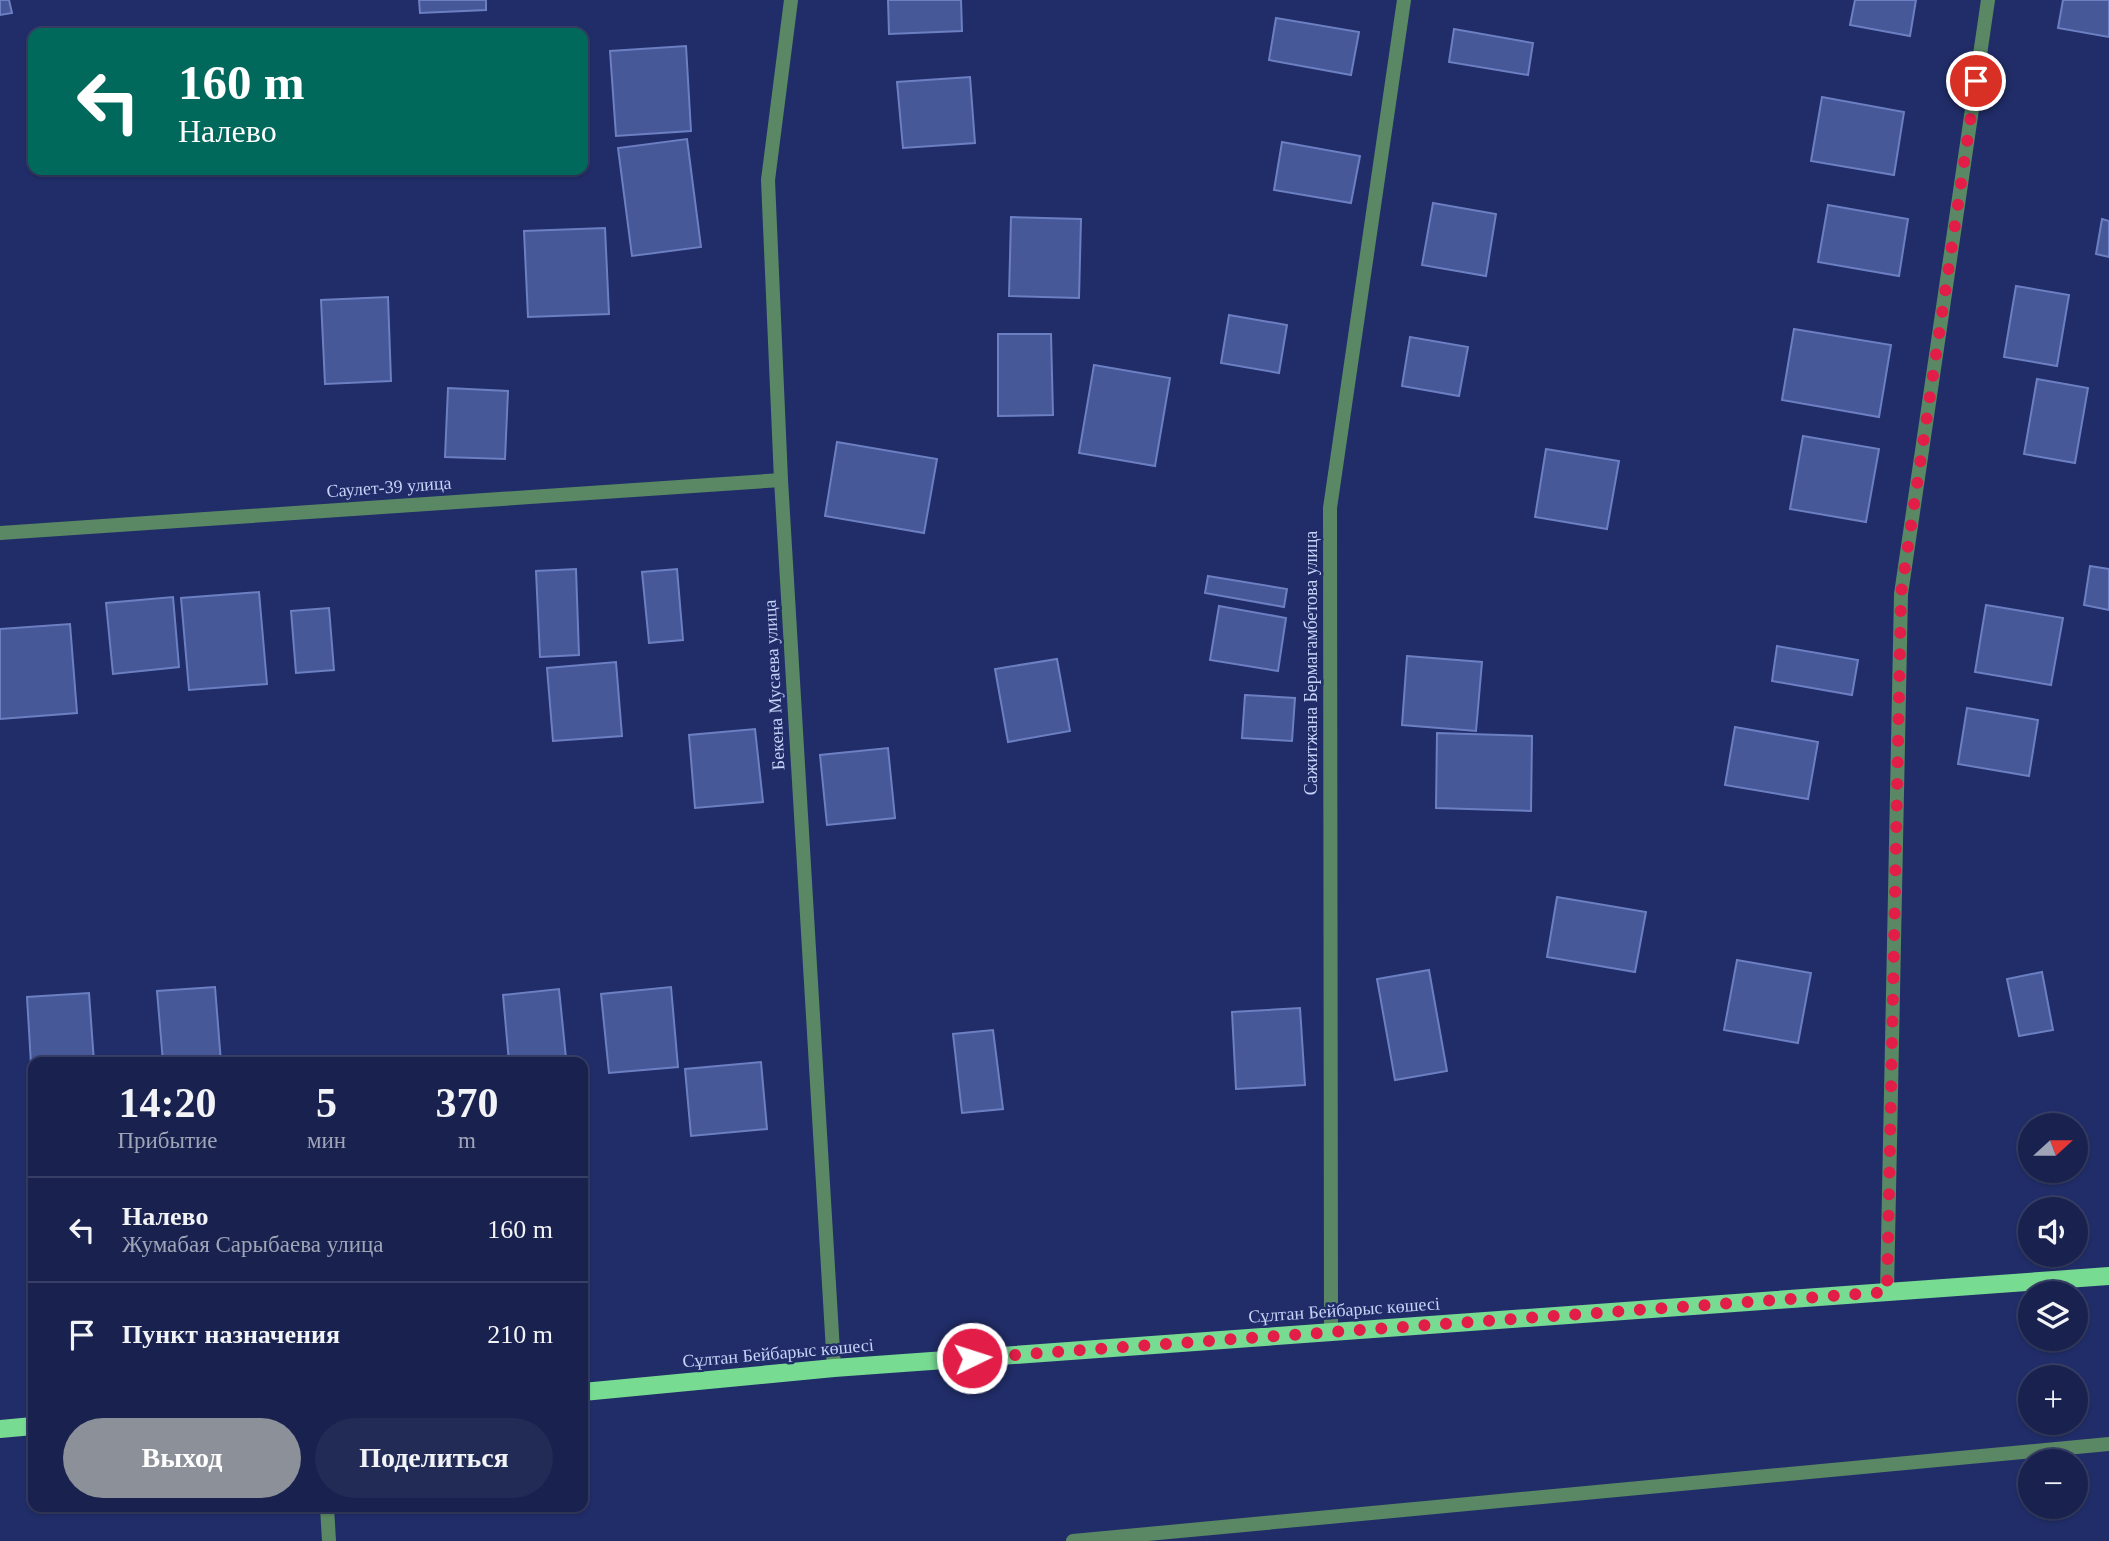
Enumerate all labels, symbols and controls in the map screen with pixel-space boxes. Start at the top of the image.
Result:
pin [1946,51,2006,111]
text: 160 m [178,55,305,110]
icon: left [63,56,154,147]
icon: arrive [1957,62,1995,100]
text: Налево [178,113,277,149]
street label: Саулет-39 улица [326,473,452,501]
street label: Сажитжана Бермагамбетова улица [1301,531,1321,795]
street label: Бекена Мусаева улица [760,599,788,771]
text: 14:20 [118,1080,216,1126]
text: 5 [316,1080,337,1126]
text: 370 [436,1080,499,1126]
north arrow [2018,1113,2088,1183]
map controls [2018,1113,2088,1519]
text: Прибытие [117,1128,218,1153]
text: мин [307,1128,346,1153]
text: m [458,1128,476,1153]
button: sound [2018,1197,2088,1267]
text: Налево [122,1202,208,1231]
icon: left [63,1211,101,1249]
text: 160 m [487,1215,553,1244]
text: Жумабая Сарыбаева улица [122,1232,383,1257]
button: layers [2018,1281,2088,1351]
street label: Сұлтан Бейбарыс көшесі [1248,1293,1440,1327]
icon: arrive [63,1316,101,1354]
text: Пункт назначения [122,1320,340,1349]
text: 210 m [487,1320,553,1349]
position arrow [935,1321,1009,1395]
street label: Сұлтан Бейбарыс көшесі [682,1335,874,1371]
button: + [2018,1365,2088,1435]
button: Выход [63,1418,301,1498]
button: Поделиться [315,1418,553,1498]
button: − [2018,1449,2088,1519]

